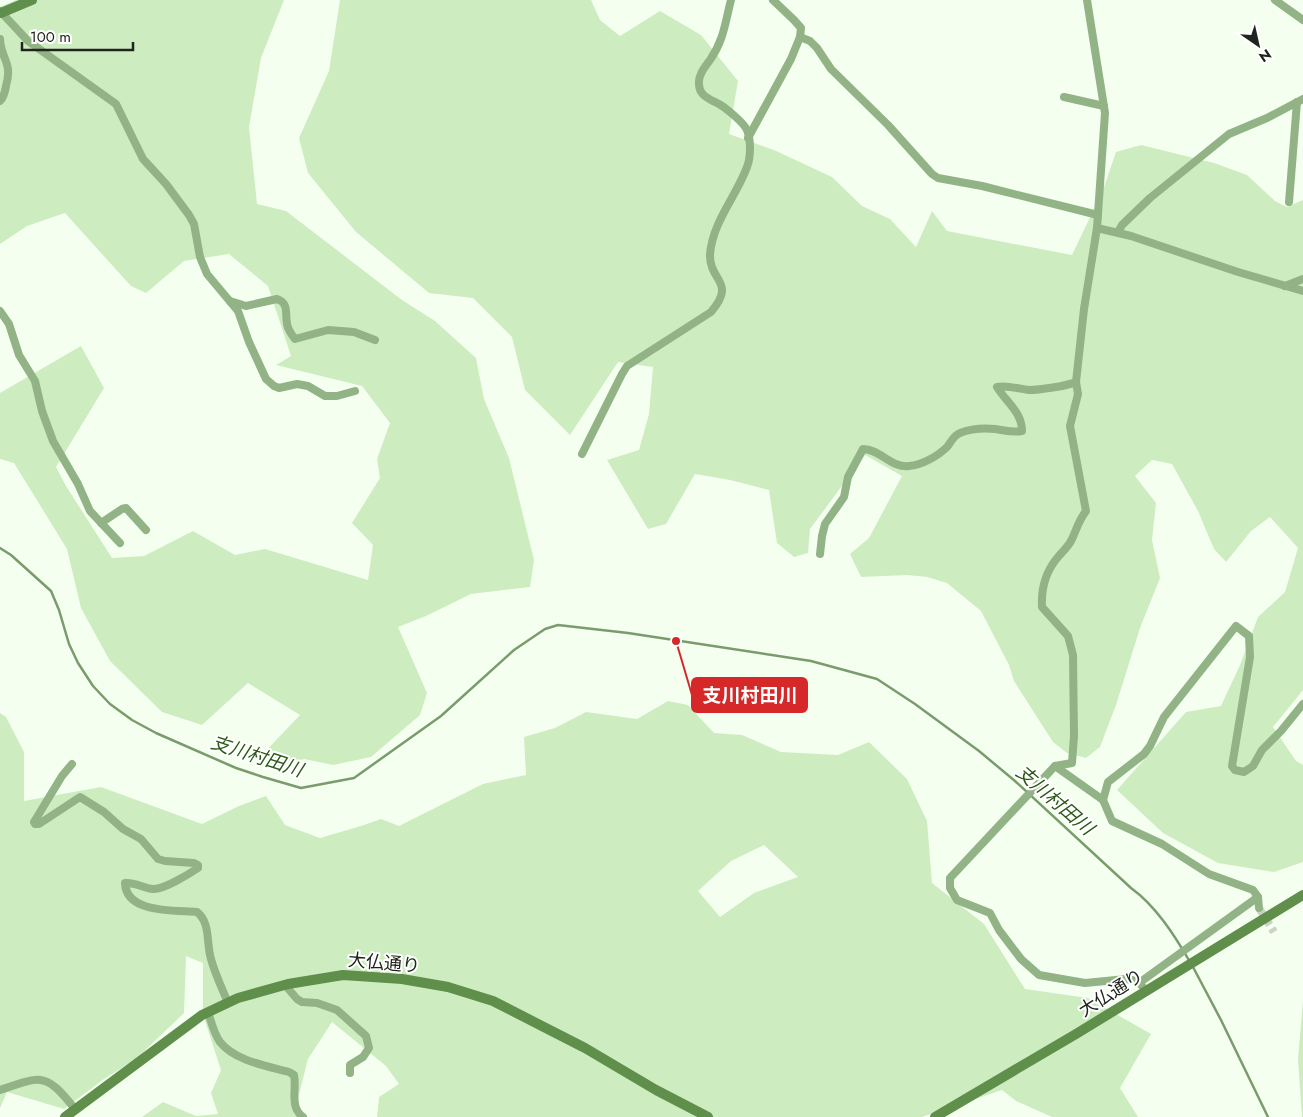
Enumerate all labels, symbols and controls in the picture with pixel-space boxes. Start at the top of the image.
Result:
scale bar [22,20,134,52]
north arrow [1233,20,1283,70]
text: 100 m [30,26,71,48]
text: N [1255,44,1275,67]
callout: 支川村田川 [692,678,807,712]
text: 支川村田川 [702,682,798,709]
water label: 支川村田川 [208,728,308,784]
water label: 支川村田川 [1010,759,1101,843]
street label: 大仏通り [347,947,421,979]
street label: 大仏通り [1074,963,1148,1023]

